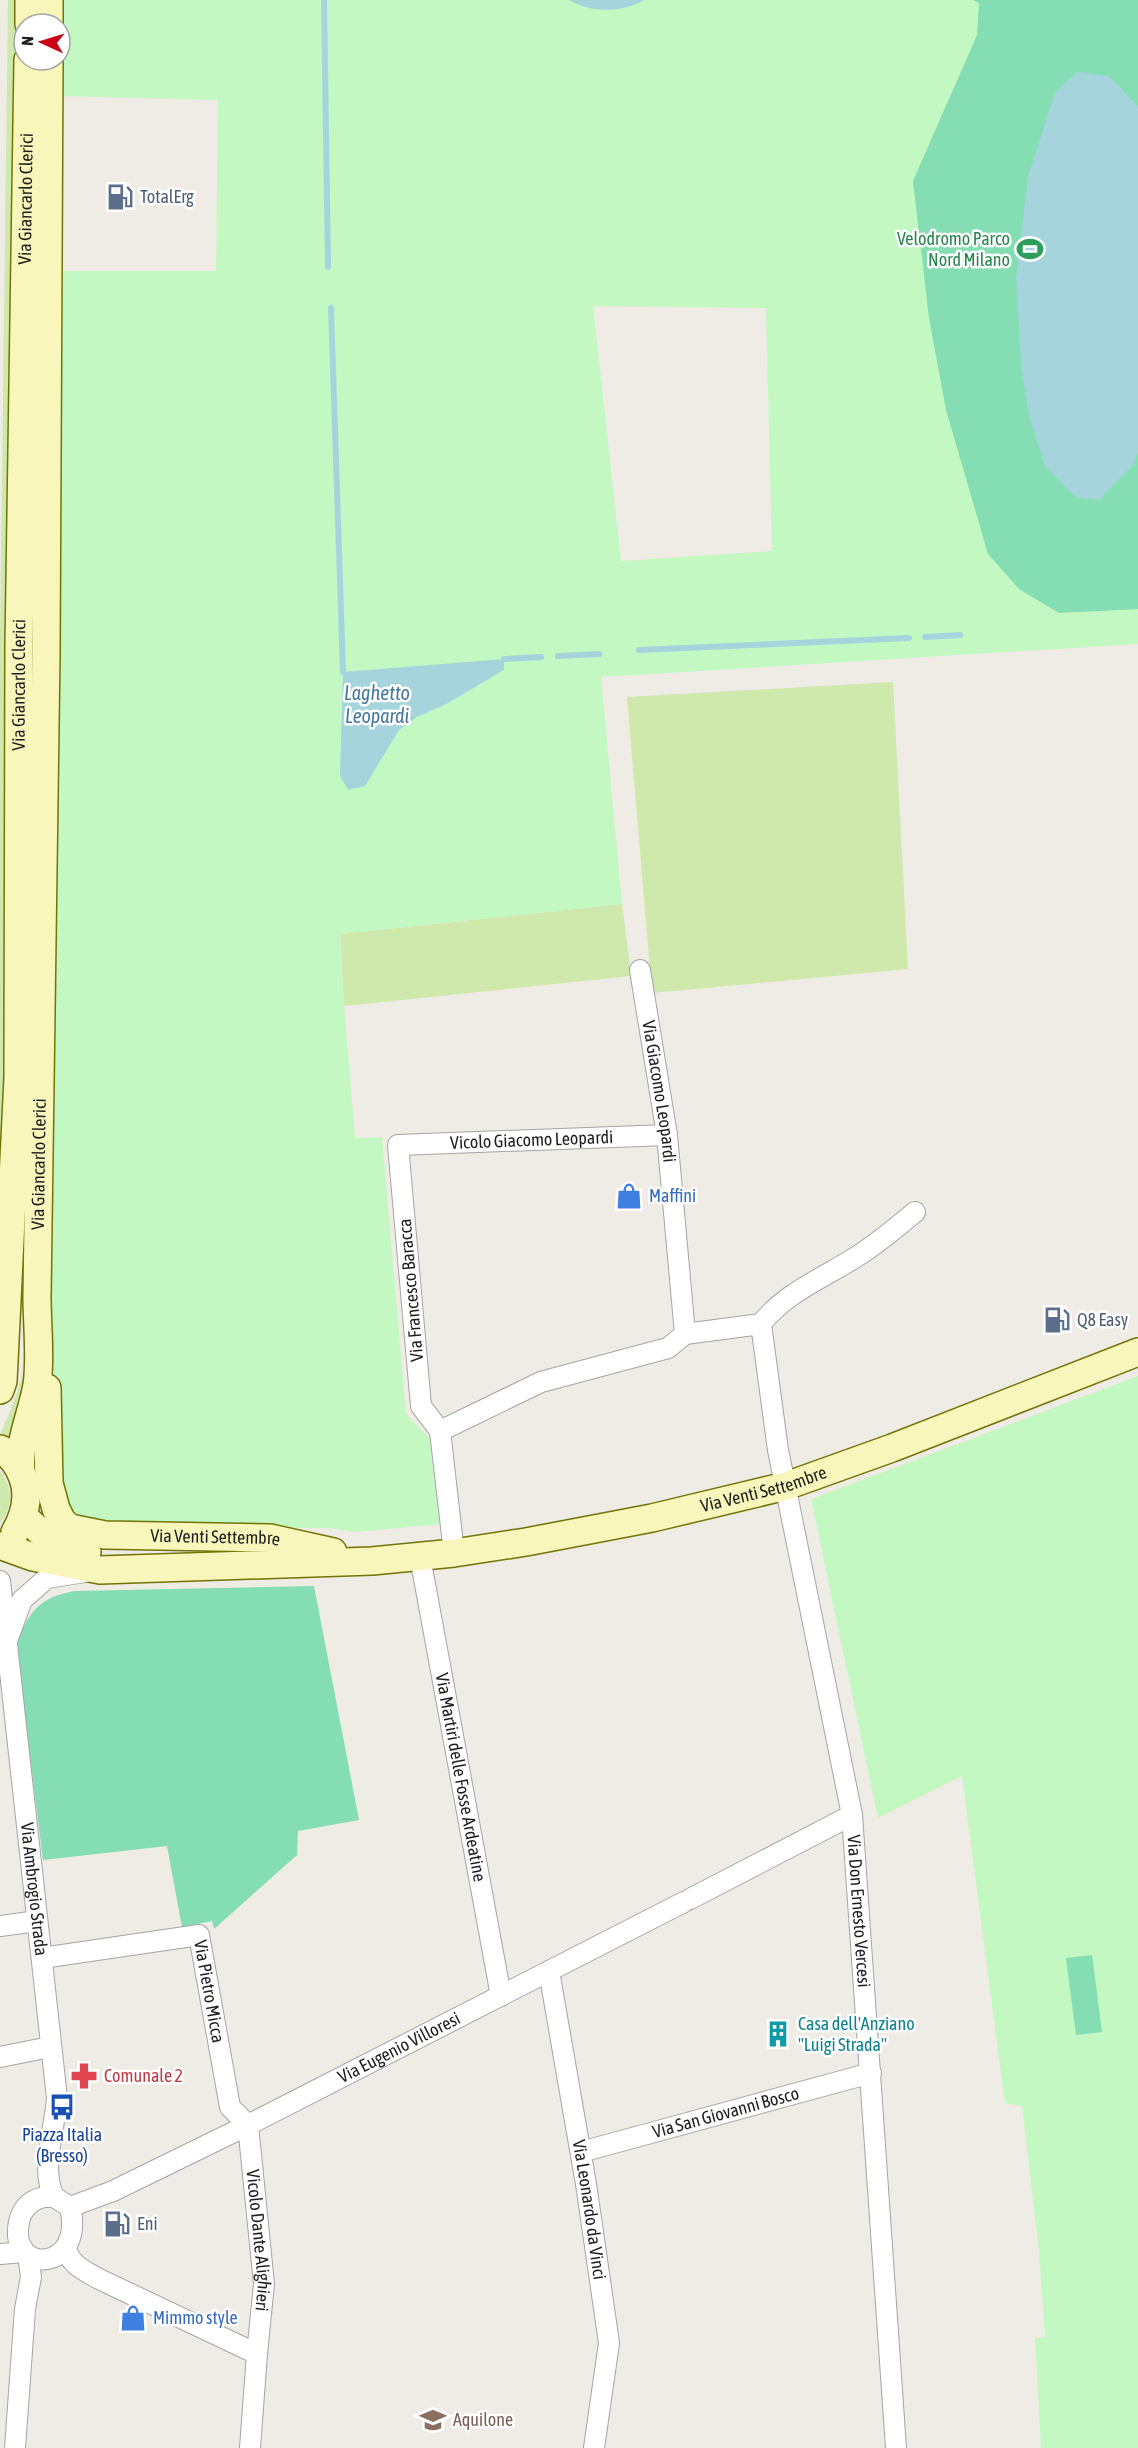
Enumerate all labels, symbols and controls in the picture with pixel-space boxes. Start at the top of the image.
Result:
north arrow [12,12,72,72]
text: N [18,36,36,46]
street label: Via Giancarlo Clerici [14,133,37,265]
fuel station icon: TotalErg [105,182,135,212]
place label: TotalErg [140,186,194,207]
place label: Velodromo Parco Nord Milano [897,228,1010,270]
sports icon: Velodromo Parco Nord Milano [1015,234,1045,264]
street label: Via Giancarlo Clerici [8,619,29,751]
water label: Laghetto Leopardi [344,681,410,727]
street label: Via Giacomo Leopardi [638,1019,680,1163]
street label: Via Giancarlo Clerici [27,1098,50,1230]
street label: Vicolo Giacomo Leopardi [450,1126,614,1153]
shop icon: Maffini [614,1181,644,1211]
place label: Maffini [649,1185,696,1206]
street label: Via Francesco Baracca [394,1218,427,1362]
fuel station icon: Q8 Easy [1042,1305,1072,1335]
place label: Q8 Easy [1077,1309,1128,1330]
street label: Via Venti Settembre [698,1461,829,1516]
street label: Via Venti Settembre [150,1525,282,1550]
street label: Via Martiri delle Fosse Ardeatine [432,1671,491,1883]
street label: Via Ambrogio Strada [17,1821,52,1957]
street label: Via Don Ernesto Vercesi [843,1834,875,1988]
street label: Via Pietro Micca [190,1938,229,2044]
street label: Via Eugenio Villoresi [334,2007,464,2087]
place label: Casa dell'Anziano "Luigi Strada" [798,2013,915,2055]
building icon: Casa dell'Anziano "Luigi Strada" [763,2019,793,2049]
pharmacy icon: Comunale 2 [69,2061,99,2091]
place label: Comunale 2 [104,2065,183,2086]
street label: Via San Giovanni Bosco [650,2082,801,2142]
bus stop icon: Piazza Italia (Bresso) [47,2092,77,2122]
place label: Piazza Italia (Bresso) [22,2124,102,2166]
street label: Via Leonardo da Vinci [568,2138,611,2281]
street label: Vicolo Dante Alighieri [243,2168,275,2312]
fuel station icon: Eni [102,2209,132,2239]
place label: Eni [137,2213,158,2234]
shop icon: Mimmo style [118,2303,148,2333]
place label: Mimmo style [153,2307,238,2328]
school or university icon: Aquilone [418,2405,448,2435]
place label: Aquilone [453,2409,513,2430]

